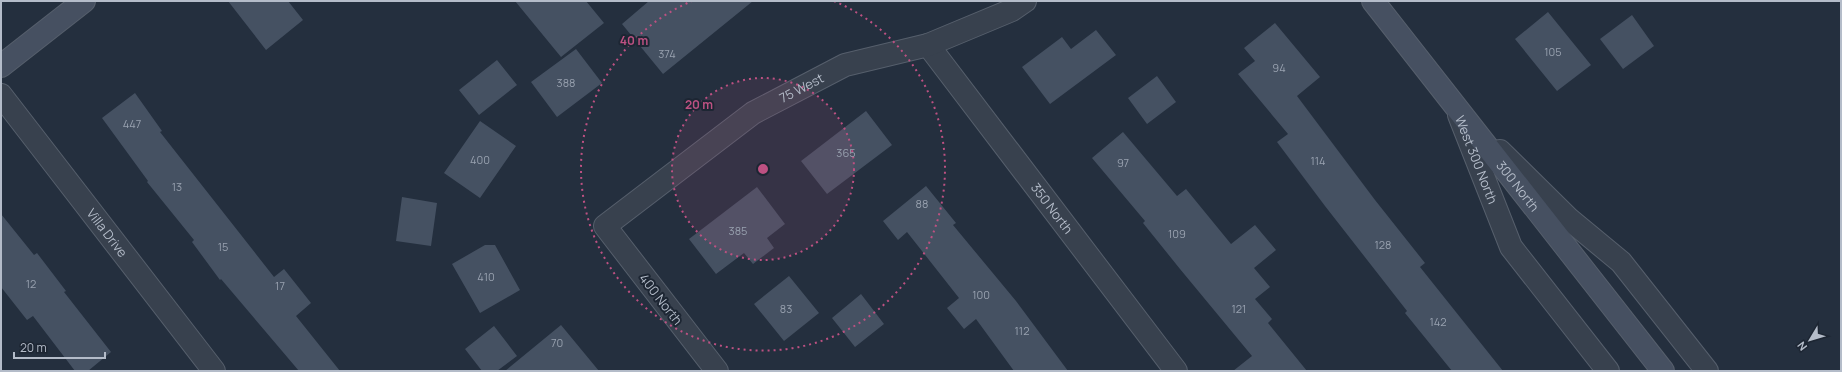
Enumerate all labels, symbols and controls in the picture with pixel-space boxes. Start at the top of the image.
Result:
text: 40 m [620,32,648,49]
house number: 105 [1544,44,1562,59]
house number: 374 [658,46,676,61]
house number: 94 [1272,60,1286,75]
street label: 75 West [776,69,827,107]
house number: 388 [557,75,575,90]
text: 20 m [685,96,713,113]
street label: West 300 North [1451,113,1502,206]
house number: 447 [123,116,141,131]
house number: 365 [836,145,856,160]
house number: 400 [470,152,490,167]
house number: 114 [1310,153,1326,168]
house number: 97 [1117,155,1129,170]
street label: 300 North [1492,157,1544,215]
centre of rings [756,162,770,176]
house number: 13 [172,179,182,194]
street label: 350 North [1027,179,1077,237]
house number: 88 [916,196,928,211]
street label: Villa Drive [83,205,132,261]
house number: 385 [729,223,747,238]
house number: 109 [1168,226,1186,241]
house number: 128 [1375,237,1391,252]
house number: 15 [218,239,228,254]
house number: 410 [477,269,495,284]
street label: 400 North [635,270,687,328]
house number: 12 [26,276,36,291]
house number: 17 [275,278,285,293]
house number: 100 [972,287,990,302]
house number: 83 [780,301,792,316]
house number: 121 [1232,301,1246,316]
house number: 142 [1429,314,1447,329]
north arrow [1790,320,1830,360]
house number: 112 [1015,323,1029,338]
scale bar [14,334,105,360]
house number: 70 [551,335,563,350]
text: 20 m [20,339,47,356]
text: N [1793,339,1810,354]

